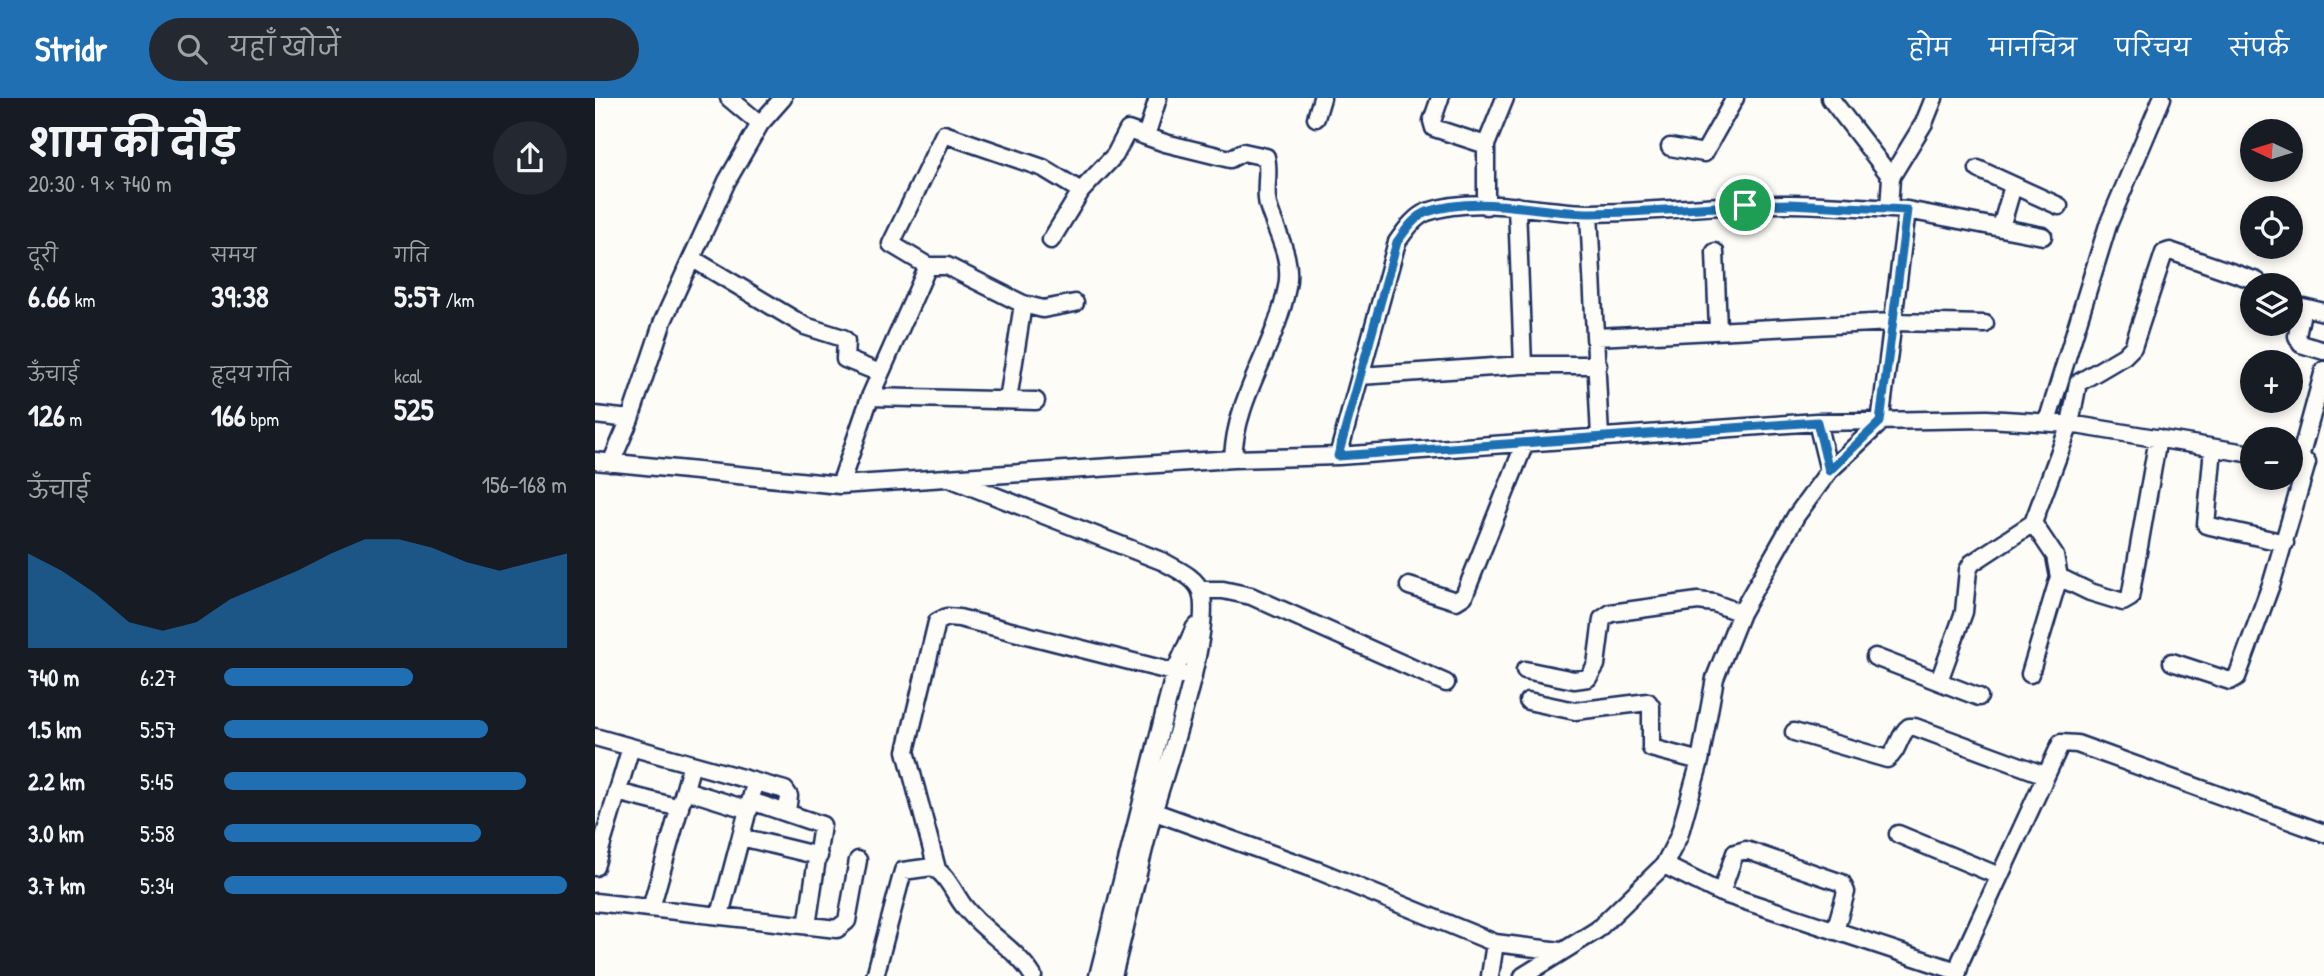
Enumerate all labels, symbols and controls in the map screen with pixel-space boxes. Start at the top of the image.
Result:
search box [149,18,639,81]
text: Stridr [35,27,107,71]
text: यहाँ खोजें [229,29,340,64]
icon: search [173,30,211,68]
text: होम [1908,31,1951,63]
text: मानचित्र [1989,31,2077,63]
text: परिचय [2115,31,2191,63]
text: संपर्क [2229,31,2289,63]
text: शाम की दौड़ [28,116,238,168]
north arrow [2240,119,2303,182]
map controls [2240,119,2303,490]
button: share [493,121,567,195]
text: 20:30 · 9 × 740 m [28,168,172,199]
pin [1715,175,1775,235]
icon: arrive [1726,186,1764,224]
button: locate [2240,196,2303,259]
text: दूरी [28,242,58,268]
text: समय [211,242,256,268]
text: गति [394,242,429,268]
button: layers [2240,273,2303,336]
text: 6.66 [28,276,70,316]
text: 39:38 [211,276,269,316]
text: 5:57 [394,276,441,316]
text: km [70,287,96,313]
text: /km [441,287,474,313]
button: + [2240,350,2303,413]
text: ऊँचाई [28,361,79,387]
text: हृदय गति [211,361,291,387]
text: kcal [394,363,422,389]
text: 525 [394,389,433,429]
text: 126 [28,395,65,435]
text: 166 [211,395,246,435]
text: m [65,406,82,432]
text: bpm [246,406,279,432]
button: − [2240,427,2303,490]
text: 156–168 m [482,469,567,500]
text: ऊँचाई [28,474,90,505]
text: 740 m [28,662,79,693]
text: 6:27 [140,662,177,693]
text: 1.5 km [28,714,81,745]
text: 5:57 [140,714,176,745]
text: 2.2 km [28,766,85,797]
text: 5:45 [140,766,173,797]
text: 3.0 km [28,818,84,849]
text: 5:58 [140,818,175,849]
text: 3.7 km [28,870,85,901]
text: 5:34 [140,870,174,901]

